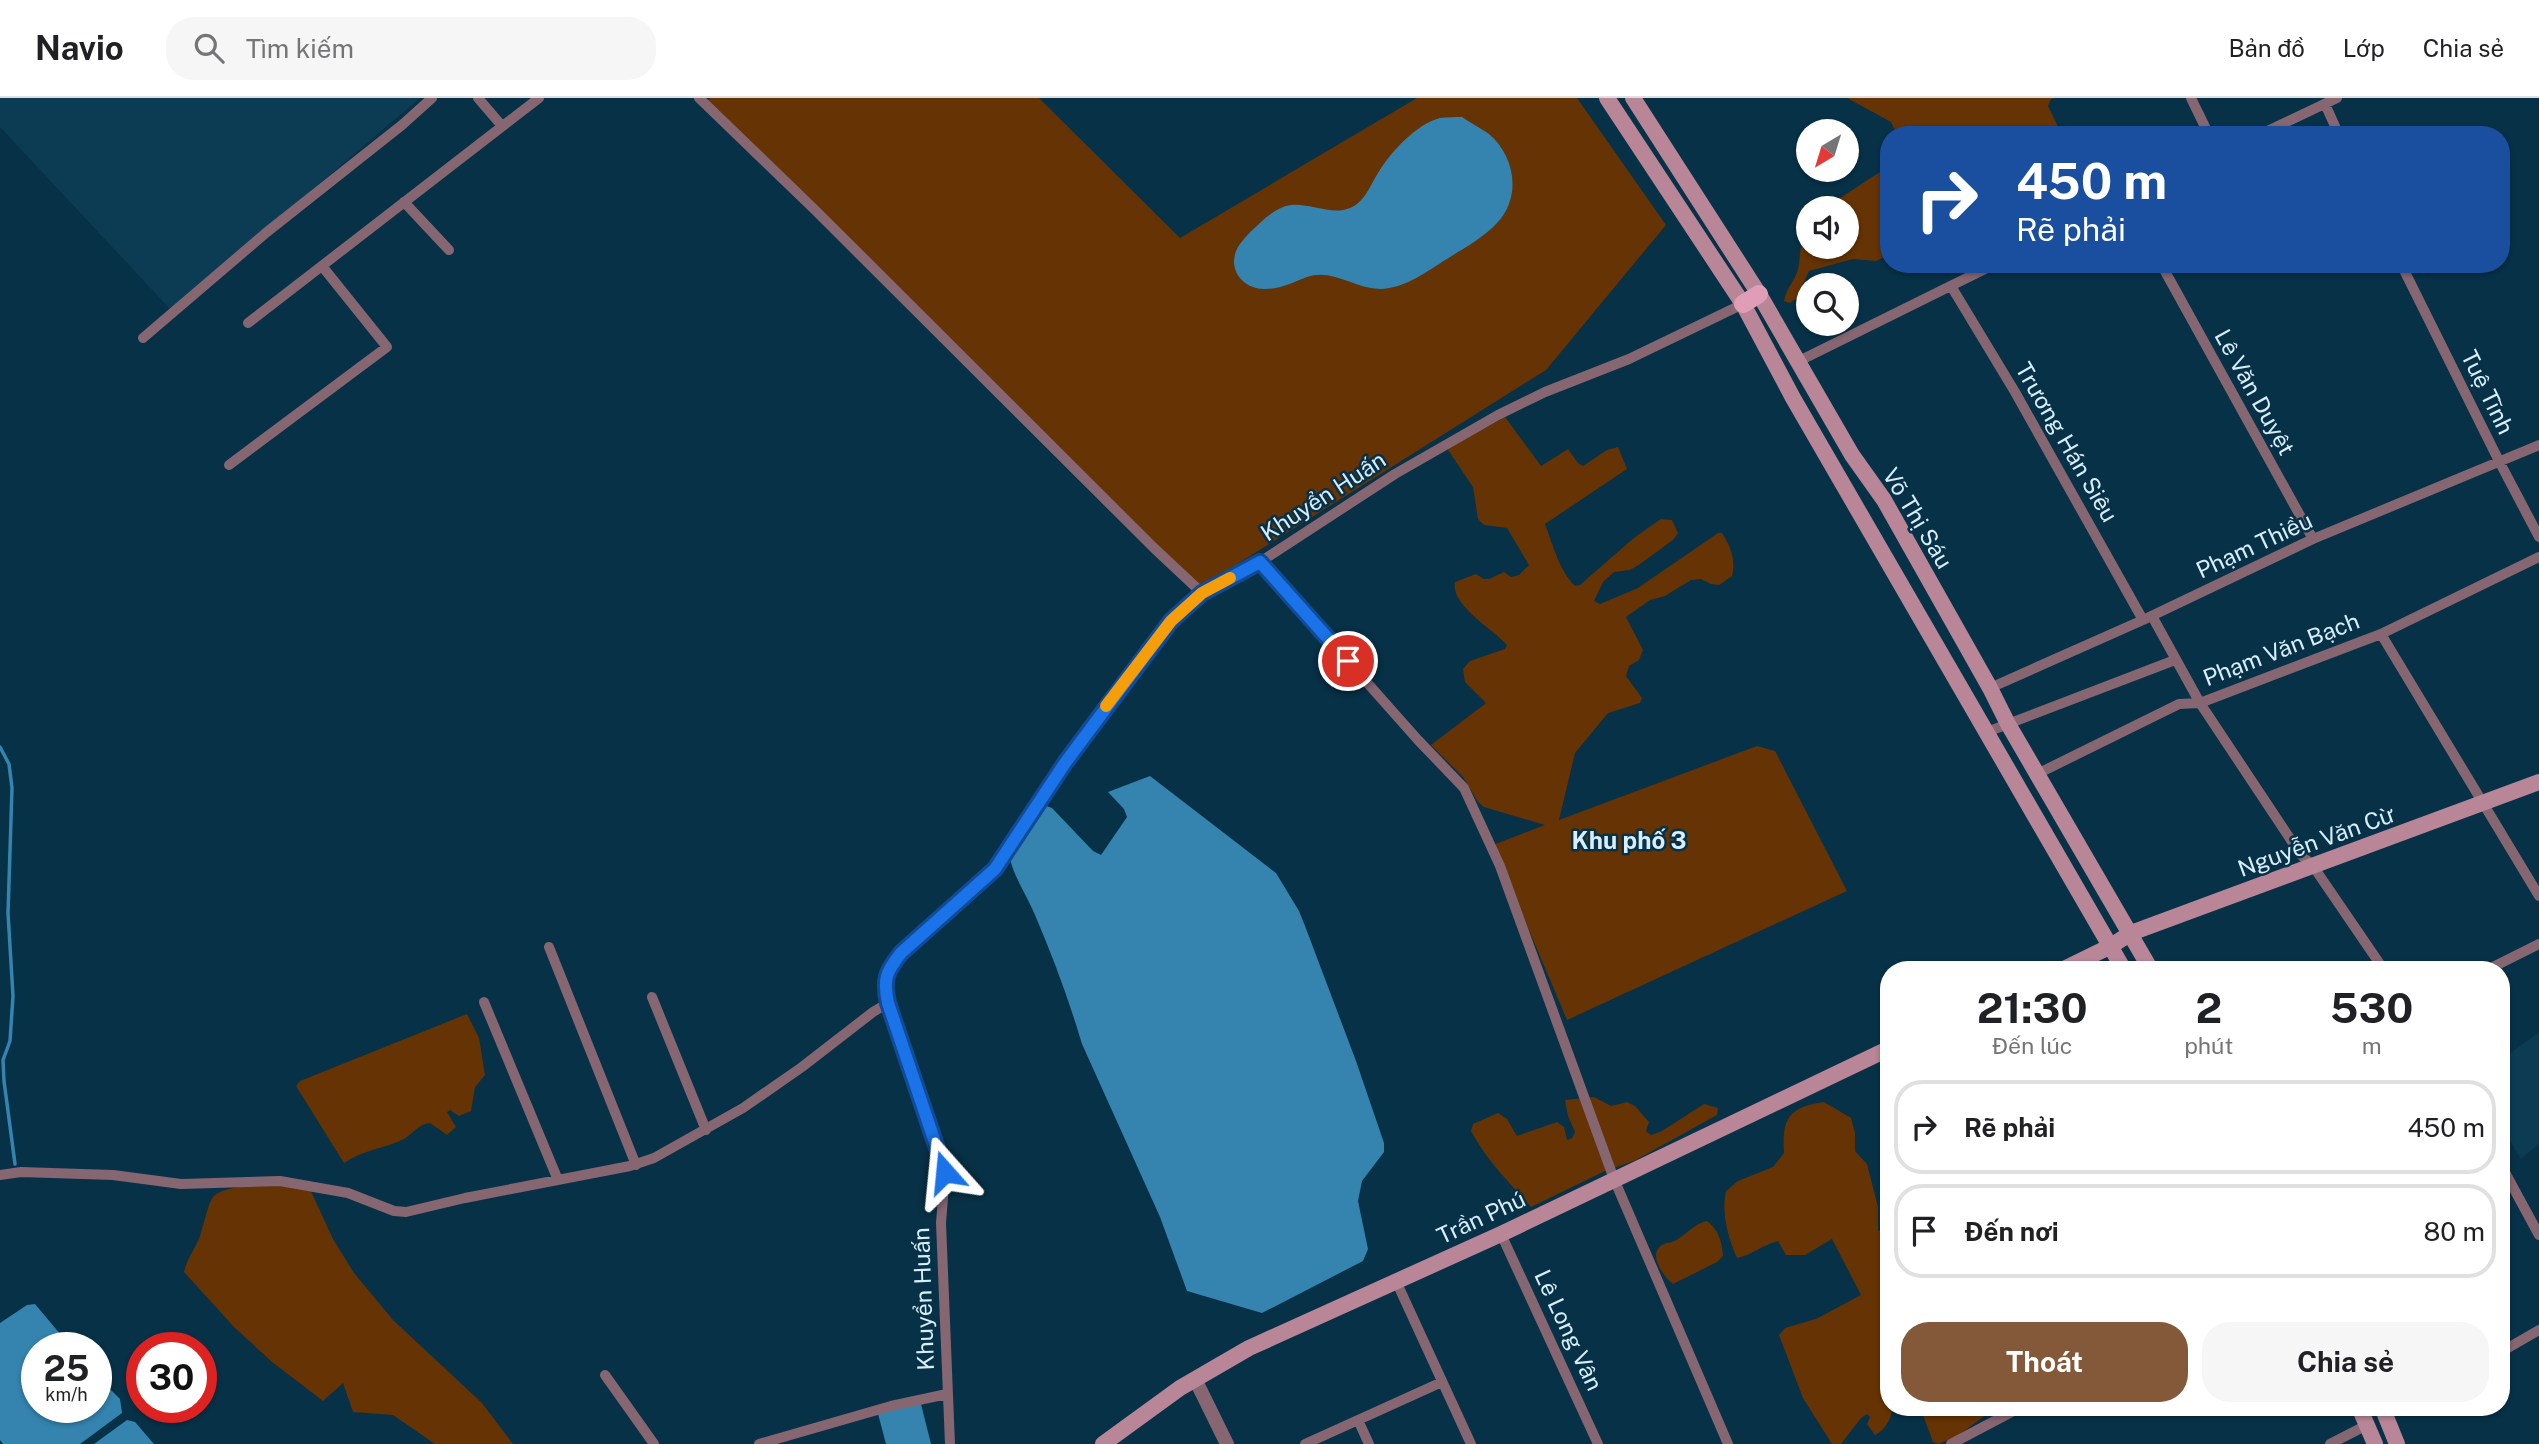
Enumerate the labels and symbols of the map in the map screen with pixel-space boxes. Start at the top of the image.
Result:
north arrow [1796,119,1858,182]
street label: Lê Văn Duyệt [2209,324,2301,460]
street label: Tuệ Tĩnh [2456,346,2520,438]
street label: Trương Hán Siêu [2010,357,2124,527]
street label: Khuyển Huấn [1256,446,1390,546]
street label: Võ Thị Sáu [1877,463,1959,573]
street label: Phạm Thiều [2192,506,2316,584]
street label: Phạm Văn Bạch [2199,607,2363,691]
pin [1318,631,1378,691]
street label: Nguyễn Văn Cừ [2234,800,2398,882]
district label: Khu phố 3 [1571,826,1687,854]
position arrow [908,1135,982,1209]
street label: Trần Phú [1433,1185,1529,1249]
street label: Khuyển Huấn [907,1227,939,1371]
street label: Lê Long Vân [1529,1265,1609,1395]
speed limit sign: 30 [126,1332,217,1423]

